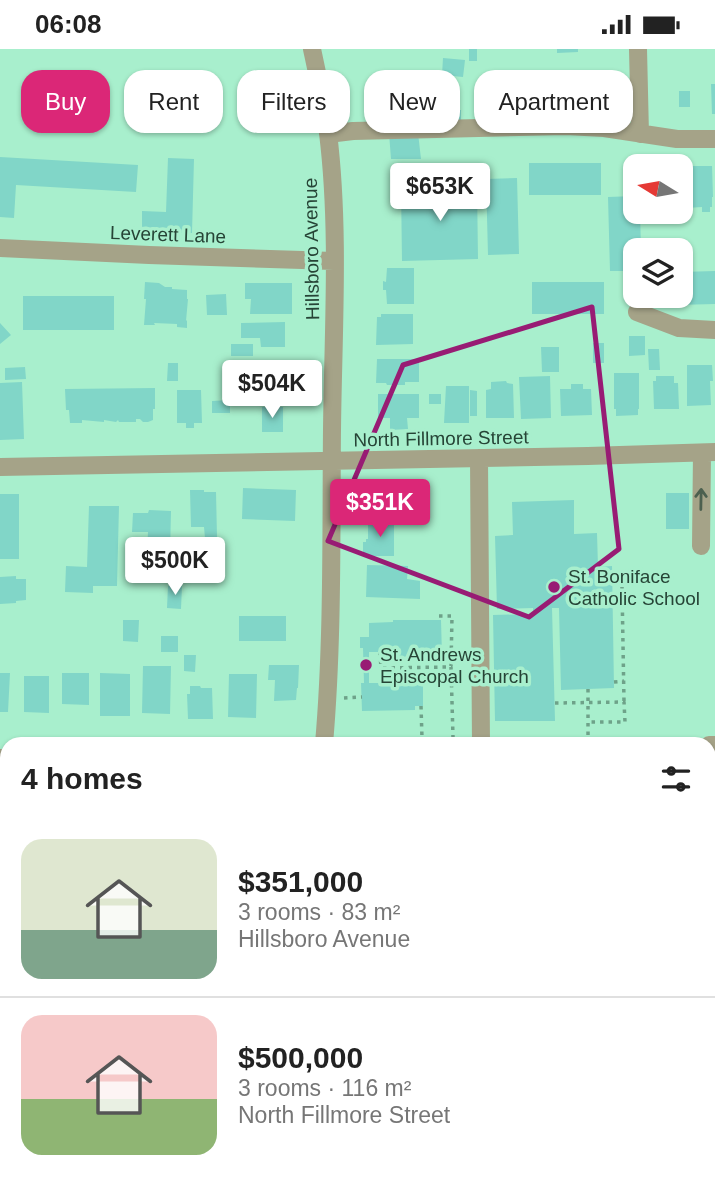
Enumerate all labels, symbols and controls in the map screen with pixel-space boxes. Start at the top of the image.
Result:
text: 06:08 [35,9,102,39]
chip: Buy [21,70,110,133]
chip: Rent [124,70,223,133]
chip: Filters [237,70,350,133]
chip: New [364,70,460,133]
chip: Apartment [474,70,633,133]
north arrow [623,154,693,224]
map controls [623,154,693,308]
pin: $653K [391,163,489,223]
text: $653K [406,173,474,199]
street label: Hillsboro Avenue [300,178,323,320]
street label: Leverett Lane [110,222,226,247]
button: layers [623,238,693,308]
pin: $504K [223,361,321,420]
text: $504K [238,370,306,396]
street label: North Fillmore Street [353,426,530,451]
pin: $351K [331,479,429,539]
one-way arrow [695,488,708,511]
text: $351K [346,489,414,515]
pin: $500K [126,538,224,597]
text: $500K [141,547,209,573]
place label: St. Boniface Catholic School [568,566,700,609]
marker: St. Boniface Catholic School [546,579,562,595]
place label: St. Andrews Episcopal Church [380,644,529,687]
marker: St. Andrews Episcopal Church [358,657,374,673]
icon: filters [657,760,695,798]
text: 4 homes [21,762,143,795]
text: $351,000 [238,865,363,898]
icon: home [77,867,161,951]
text: 3 rooms · 83 m² [238,899,400,925]
text: Hillsboro Avenue [238,926,410,952]
text: $500,000 [238,1041,363,1074]
icon: home [77,1043,161,1127]
text: 3 rooms · 116 m² [238,1075,411,1101]
text: North Fillmore Street [238,1102,450,1128]

